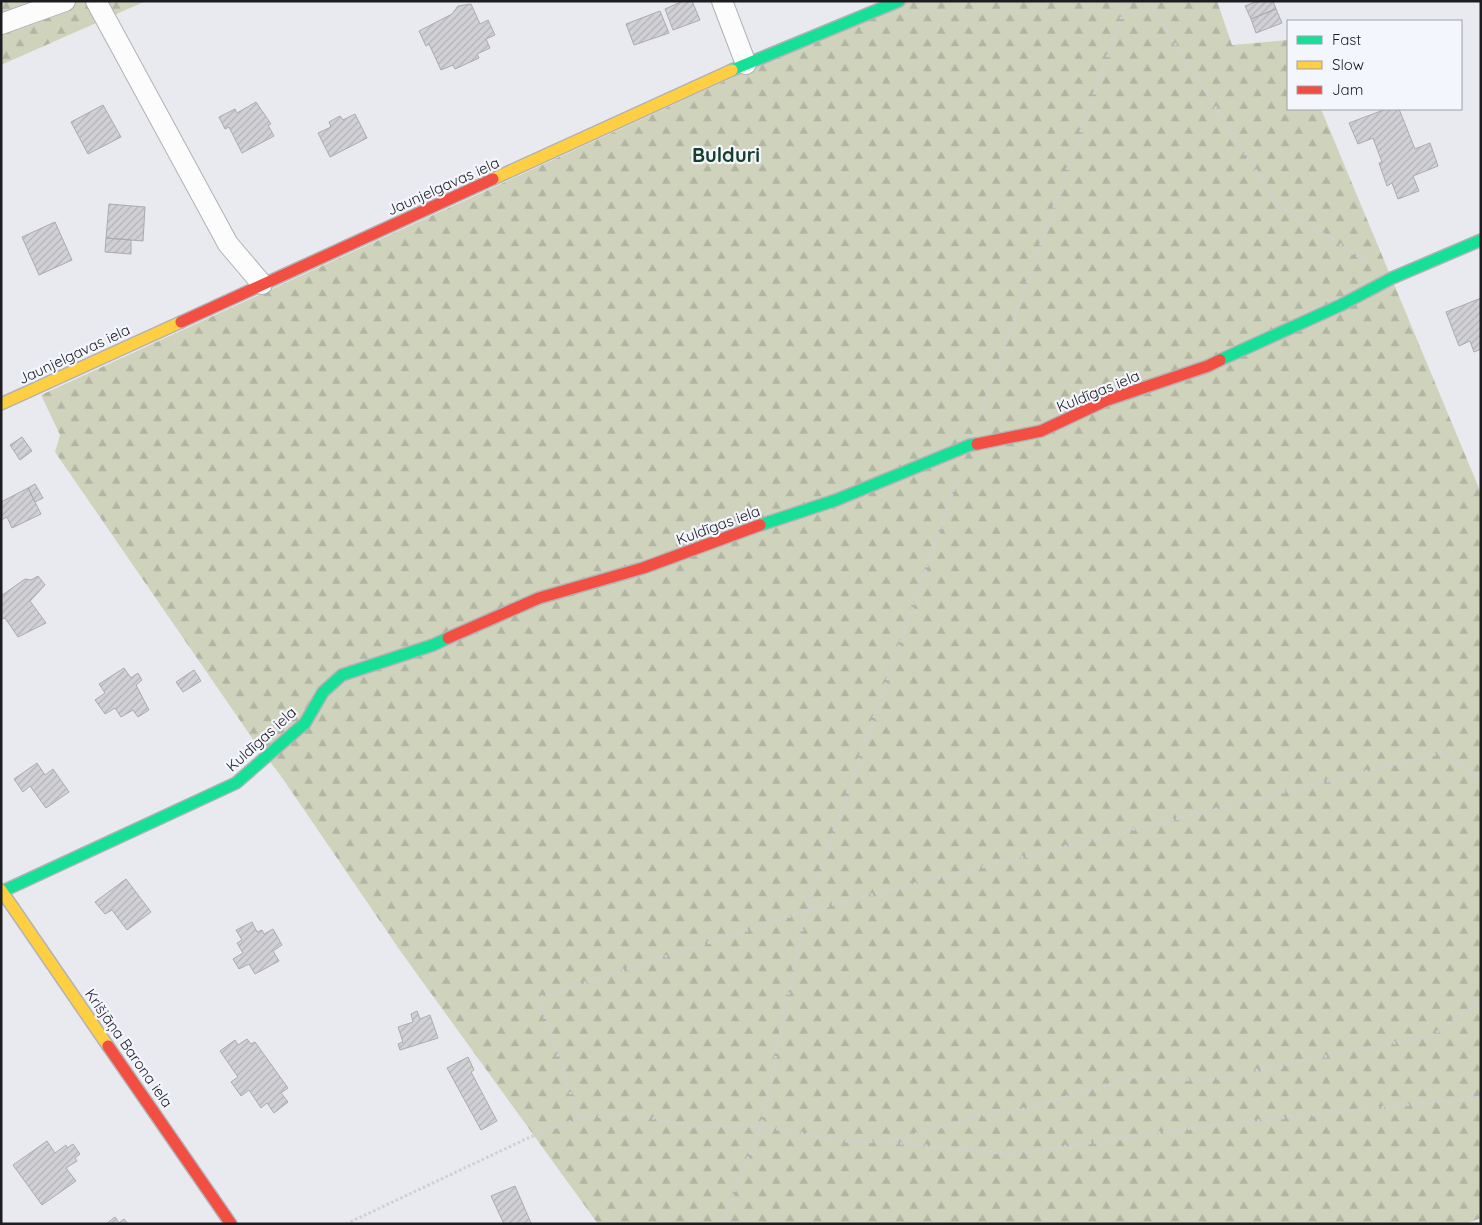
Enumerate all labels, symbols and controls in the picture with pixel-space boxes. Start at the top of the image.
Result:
legend [1287,20,1462,110]
text: Fast [1332,30,1361,49]
text: Slow [1332,55,1364,74]
text: Jam [1332,80,1363,99]
district label: Bulduri [692,142,760,167]
street label: Jaunjelgavas iela [384,153,502,219]
street label: Jaunjelgavas iela [15,320,133,388]
street label: Kuldīgas iela [1054,366,1142,416]
street label: Kuldīgas iela [673,501,763,549]
street label: Kuldīgas iela [222,703,300,775]
street label: Krišjāņa Barona iela [81,985,177,1111]

